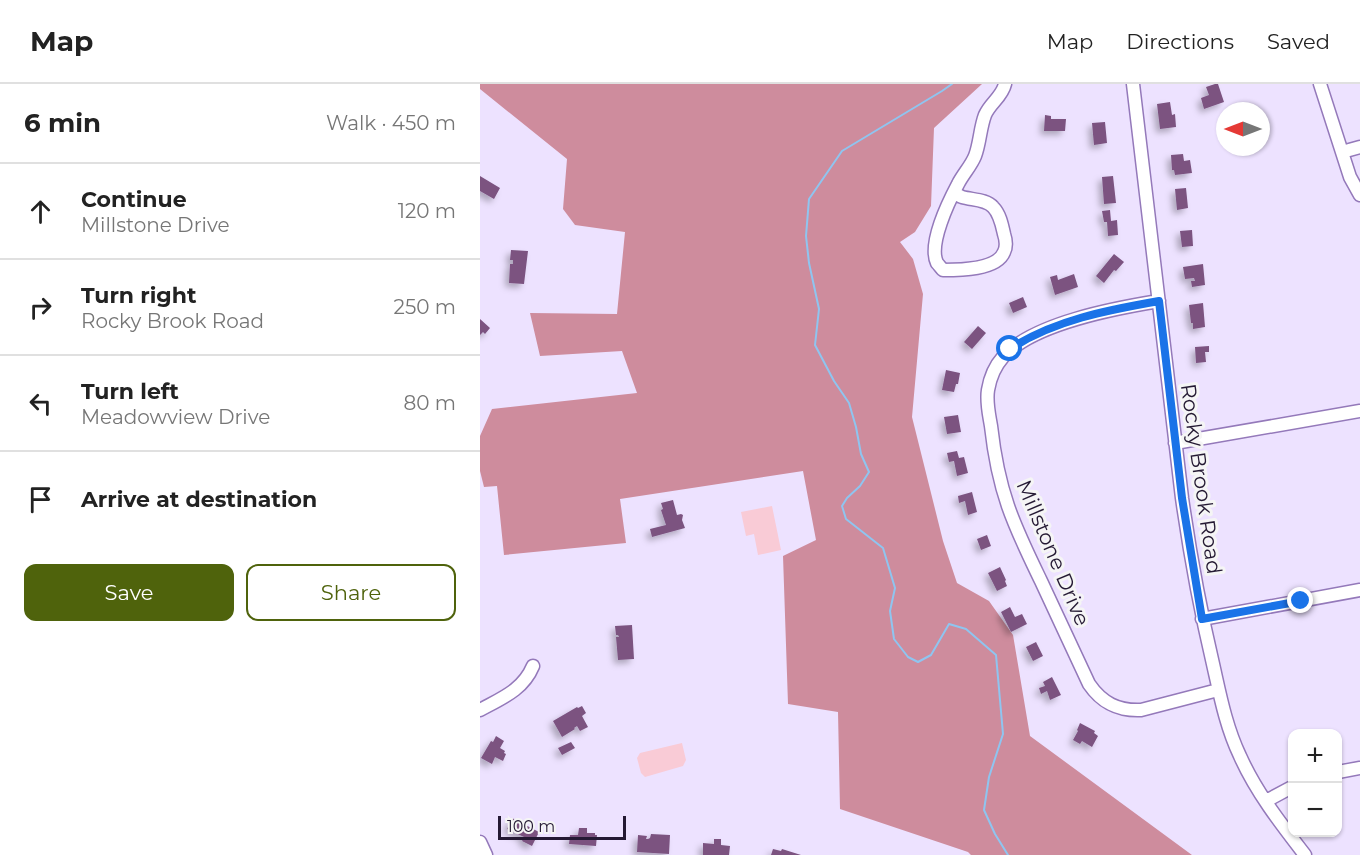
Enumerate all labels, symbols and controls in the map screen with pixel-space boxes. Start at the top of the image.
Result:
text: Map [30,24,93,58]
text: Map [1047,29,1093,54]
text: Directions [1126,29,1234,54]
text: Saved [1267,29,1330,54]
north arrow [1216,102,1270,156]
text: 6 min [24,107,101,139]
text: Walk · 450 m [326,111,456,135]
text: Continue [81,186,187,213]
icon: ahead [24,195,57,228]
text: 120 m [398,199,456,223]
text: Millstone Drive [81,213,230,237]
text: Turn right [81,282,196,309]
icon: right [24,291,57,324]
text: 250 m [394,295,456,319]
text: Rocky Brook Road [81,309,264,333]
route start [996,335,1022,361]
text: Turn left [81,378,179,405]
street label: Rocky Brook Road [1176,382,1227,576]
icon: left [24,387,57,420]
text: 80 m [404,391,456,415]
text: Meadowview Drive [81,405,270,429]
street label: Millstone Drive [1011,476,1095,629]
icon: arrive [24,483,57,516]
text: Arrive at destination [81,486,317,513]
button: Save [24,564,234,621]
button: Share [246,564,456,621]
route end [1287,587,1313,613]
map controls [1288,729,1342,837]
button: + [1288,729,1342,783]
button: − [1288,783,1342,837]
scale bar [498,813,626,840]
text: 100 m [507,817,555,836]

